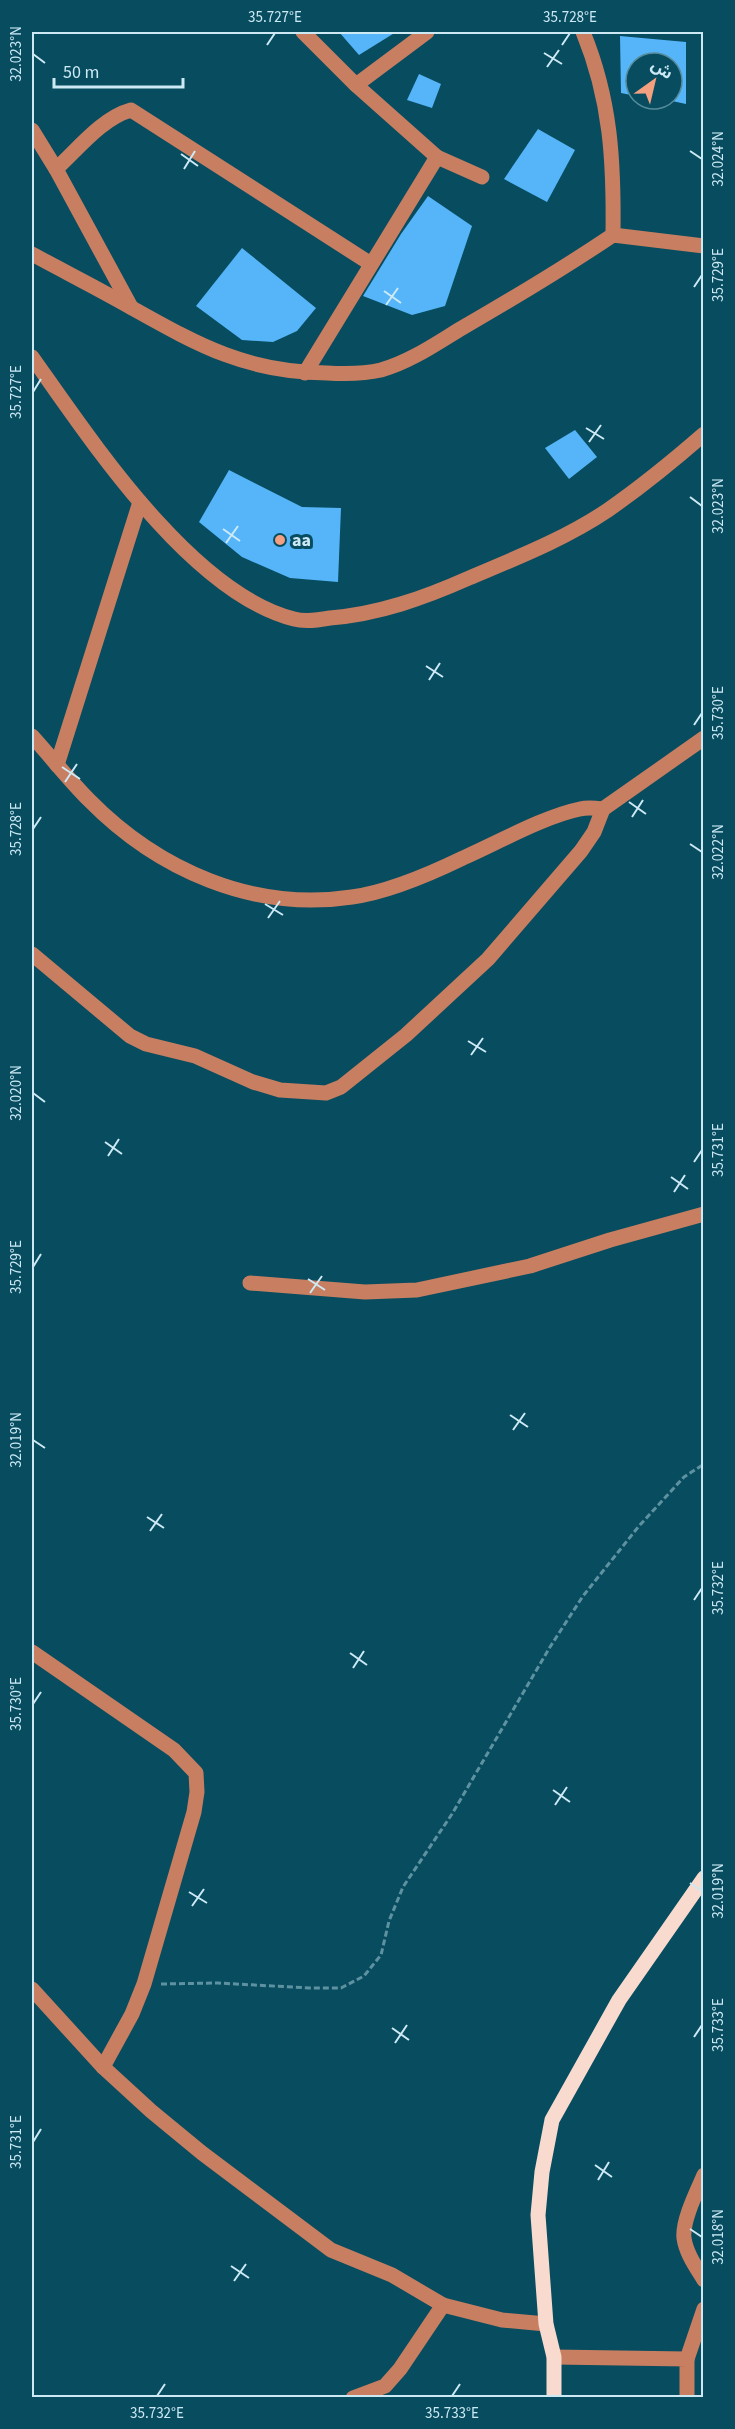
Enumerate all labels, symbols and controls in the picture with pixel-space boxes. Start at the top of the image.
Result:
text: 35.727°E [248,7,302,28]
text: 35.728°E [543,7,597,28]
text: 32.023°N [6,26,27,82]
scale bar [54,51,183,89]
north arrow [624,51,684,111]
text: ش [647,54,677,85]
text: 50 m [63,60,99,85]
text: 32.024°N [708,131,729,187]
text: 35.729°E [708,248,729,302]
text: 35.727°E [6,365,27,419]
text: 32.023°N [708,478,729,534]
place label: aa [292,528,311,553]
marker: aa [273,533,287,547]
text: 35.730°E [708,686,729,740]
text: 35.728°E [6,802,27,856]
text: 32.022°N [708,824,729,880]
text: 32.020°N [6,1065,27,1121]
text: 35.731°E [708,1123,729,1177]
text: 35.729°E [6,1240,27,1294]
text: 32.019°N [6,1412,27,1468]
text: 35.732°E [708,1561,729,1615]
text: 35.730°E [6,1677,27,1731]
text: 32.019°N [708,1863,729,1919]
text: 35.733°E [708,1998,729,2052]
text: 35.731°E [6,2115,27,2169]
text: 32.018°N [708,2209,729,2265]
text: 35.732°E [130,2403,184,2424]
text: 35.733°E [425,2403,479,2424]

